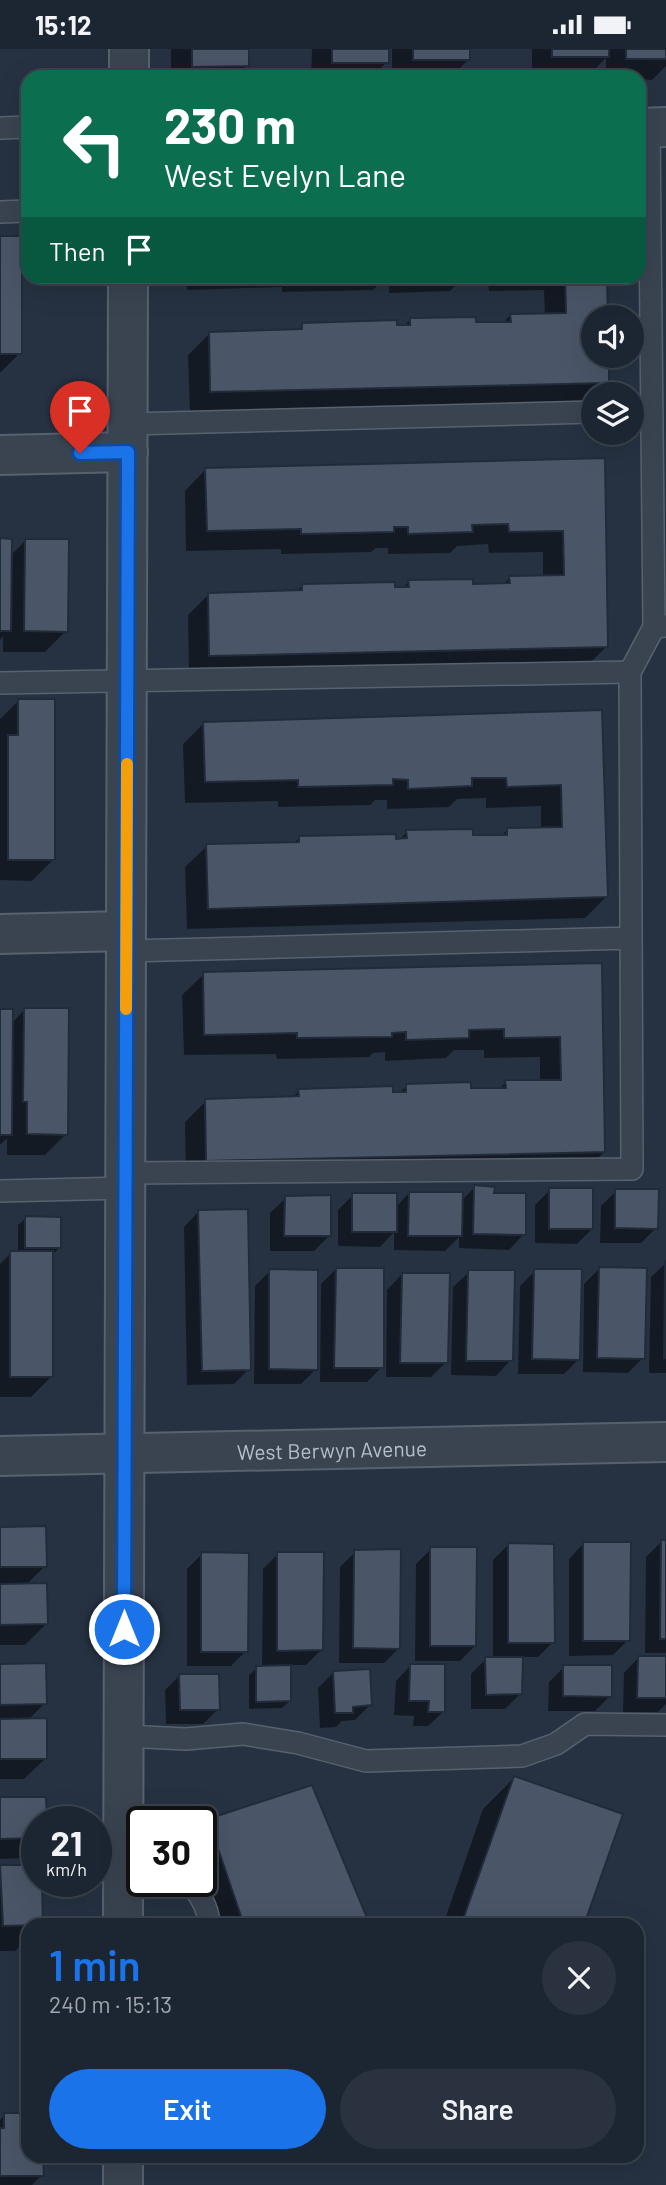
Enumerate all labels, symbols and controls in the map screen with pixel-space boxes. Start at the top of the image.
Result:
text: 15:12 [35,9,91,40]
text: 230 m [164,95,296,154]
icon: left [49,98,140,189]
text: West Evelyn Lane [164,155,406,193]
icon: arrive [120,231,158,269]
text: Then [49,235,106,266]
map controls [581,305,644,445]
button: sound [581,305,644,368]
pin [50,381,110,453]
button: layers [581,382,644,445]
icon: arrive [61,392,99,430]
street label: West Berwyn Avenue [237,1435,427,1464]
position arrow [87,1592,161,1666]
speed limit sign: 30 [126,1806,217,1897]
text: 21 [51,1821,82,1863]
text: km/h [46,1858,87,1880]
text: 1 min [49,1939,141,1989]
button: close [542,1941,616,2015]
text: 240 m · 15:13 [49,1990,172,2018]
button: Exit [49,2069,326,2149]
button: Share [340,2069,616,2149]

